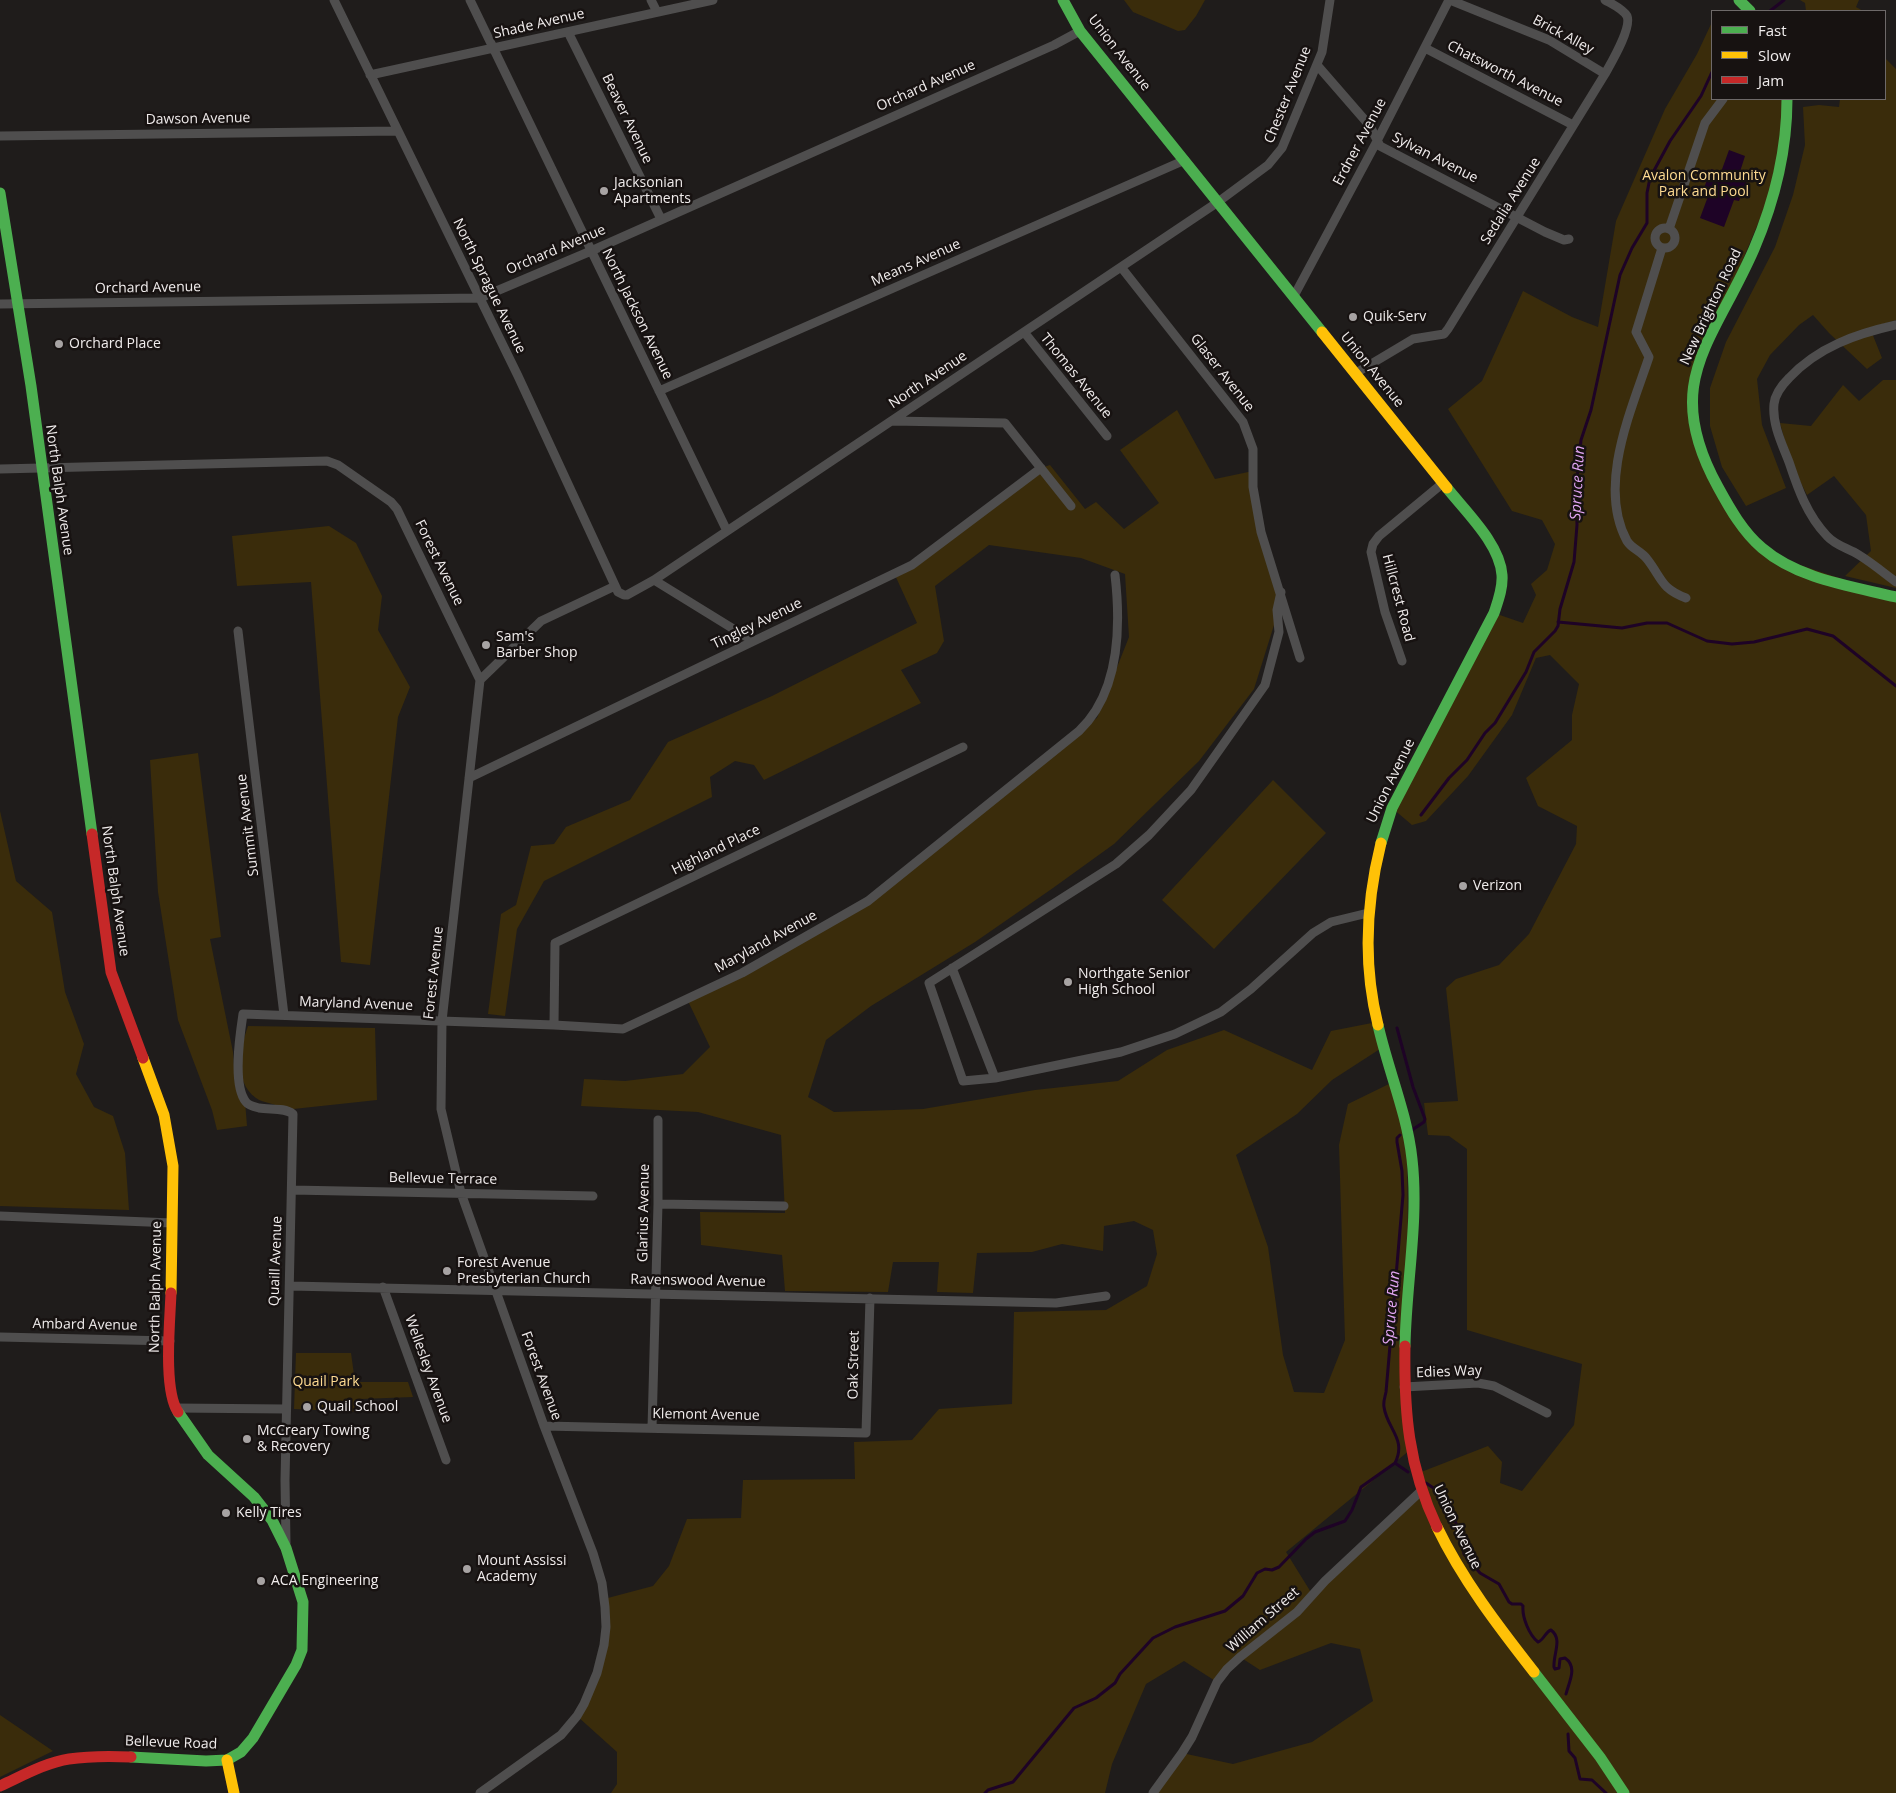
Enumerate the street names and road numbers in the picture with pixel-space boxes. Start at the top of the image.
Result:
street label: Shade Avenue [492,5,586,43]
street label: Union Avenue [1084,12,1154,94]
street label: Brick Alley [1530,12,1596,58]
street label: Chatsworth Avenue [1444,38,1566,110]
street label: Chester Avenue [1261,44,1315,146]
street label: Orchard Avenue [874,57,978,115]
street label: Beaver Avenue [598,71,656,167]
street label: Erdner Avenue [1330,95,1390,189]
street label: Dawson Avenue [145,110,251,128]
street label: Sylvan Avenue [1389,129,1481,187]
street label: Sedalia Avenue [1478,155,1544,247]
street label: North Sprague Avenue [449,216,529,356]
street label: Orchard Avenue [504,221,608,279]
street label: Means Avenue [869,236,963,290]
street label: North Jackson Avenue [598,246,676,382]
street label: New Brighton Road [1677,246,1745,368]
street label: Orchard Avenue [95,279,201,297]
street label: Union Avenue [1337,329,1407,411]
street label: Thomas Avenue [1037,330,1115,422]
street label: Glaser Avenue [1186,331,1258,415]
street label: North Avenue [886,348,970,412]
street label: North Balph Avenue [42,424,76,556]
street label: Forest Avenue [411,517,467,609]
street label: Hillcrest Road [1378,552,1418,644]
street label: Tingley Avenue [709,595,805,653]
street label: Union Avenue [1363,736,1419,826]
street label: Summit Avenue [233,773,263,877]
street label: Highland Place [669,821,763,879]
street label: North Balph Avenue [98,825,132,957]
street label: Maryland Avenue [712,907,820,977]
street label: Forest Avenue [421,926,447,1020]
street label: Maryland Avenue [299,994,413,1014]
street label: Glarius Avenue [635,1164,653,1262]
street label: Bellevue Terrace [389,1170,497,1188]
street label: Quaill Avenue [266,1216,286,1306]
street label: North Balph Avenue [146,1221,166,1353]
street label: Ravenswood Avenue [630,1271,766,1291]
street label: Wellesley Avenue [401,1313,455,1425]
street label: Ambard Avenue [32,1316,138,1334]
street label: Forest Avenue [517,1329,565,1423]
street label: Oak Street [845,1330,863,1400]
street label: Edies Way [1416,1362,1482,1382]
street label: Klemont Avenue [652,1406,760,1424]
street label: Union Avenue [1429,1482,1485,1572]
street label: William Street [1223,1584,1303,1656]
street label: Bellevue Road [125,1733,217,1753]

